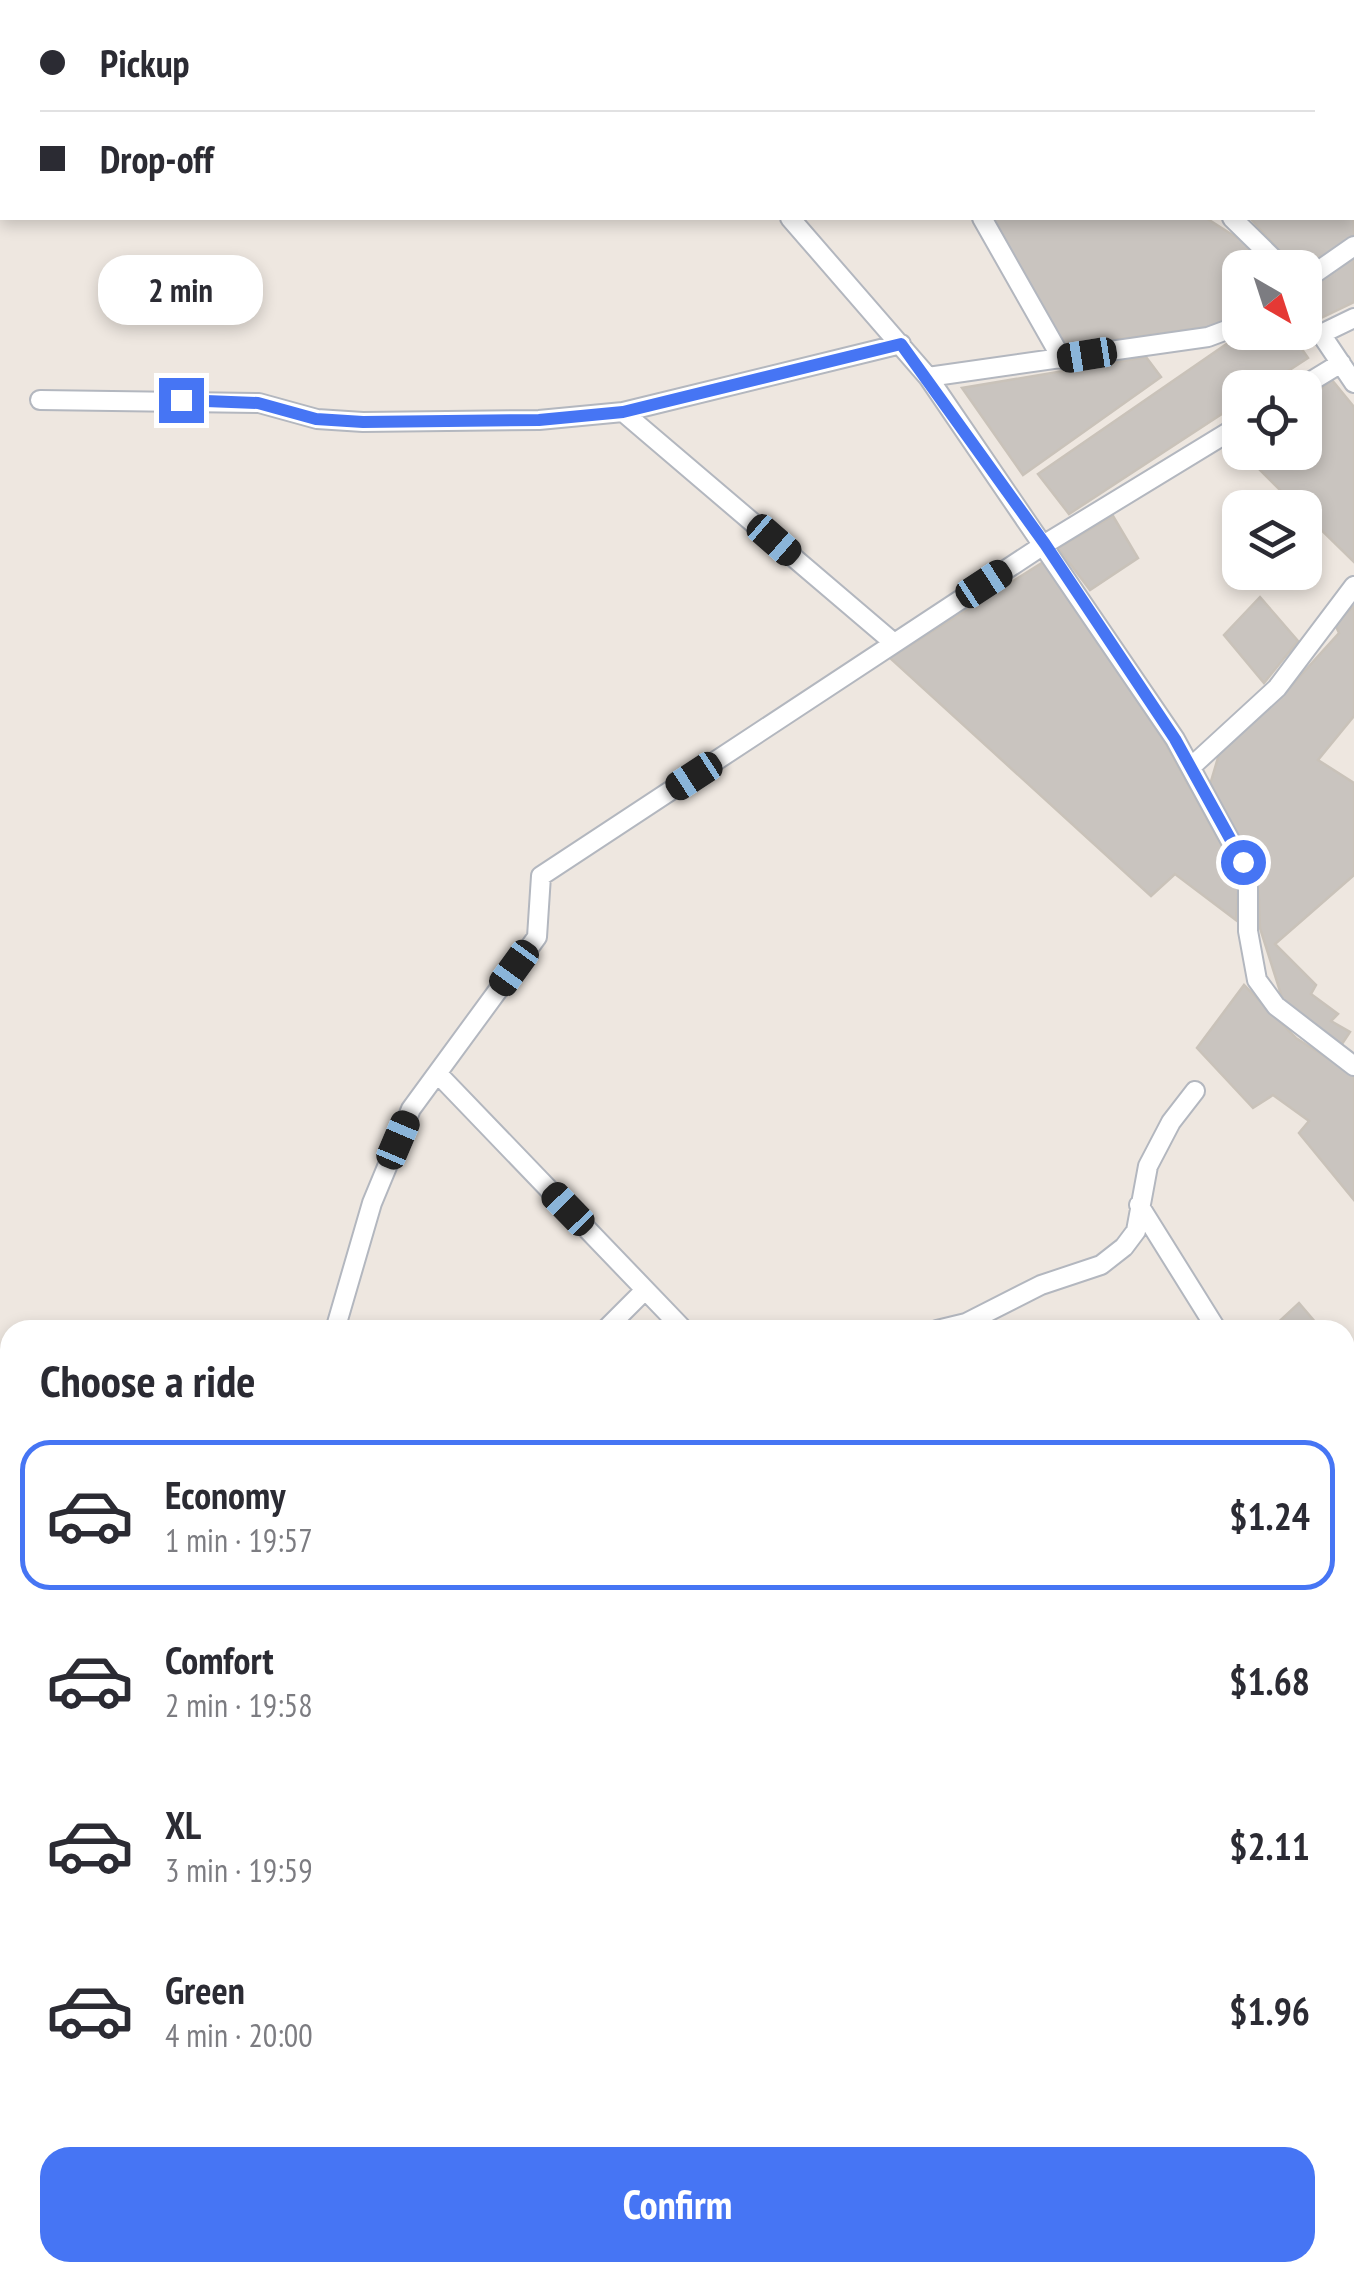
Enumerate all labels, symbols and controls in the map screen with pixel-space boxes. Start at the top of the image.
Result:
text: Pickup [100,38,190,87]
text: Drop-off [100,134,214,183]
north arrow [1222,250,1322,350]
map controls [1222,250,1322,590]
callout: 2 min [99,255,264,325]
text: 2 min [148,269,213,311]
car [1055,335,1119,375]
button: locate [1222,370,1322,470]
route end [159,378,204,423]
button: layers [1222,490,1322,590]
car [742,509,806,571]
car [951,555,1017,613]
car [661,747,727,805]
route start [1221,840,1266,885]
car [484,935,544,1001]
car [372,1107,424,1173]
car [536,1177,600,1241]
text: Choose a ride [40,1351,255,1409]
icon: car [45,1470,135,1560]
text: Economy [165,1470,285,1519]
text: $1.24 [1229,1491,1310,1540]
text: 1 min · 19:57 [165,1519,313,1561]
icon: car [45,1635,135,1725]
text: Comfort [165,1635,274,1684]
text: $1.68 [1229,1656,1310,1705]
text: 2 min · 19:58 [165,1684,313,1726]
icon: car [45,1800,135,1890]
text: XL [165,1800,201,1849]
text: $2.11 [1229,1821,1310,1870]
text: 3 min · 19:59 [165,1849,313,1891]
icon: car [45,1965,135,2055]
text: Green [165,1965,245,2014]
text: $1.96 [1229,1986,1310,2035]
text: 4 min · 20:00 [165,2014,313,2056]
button: Confirm [40,2147,1315,2262]

